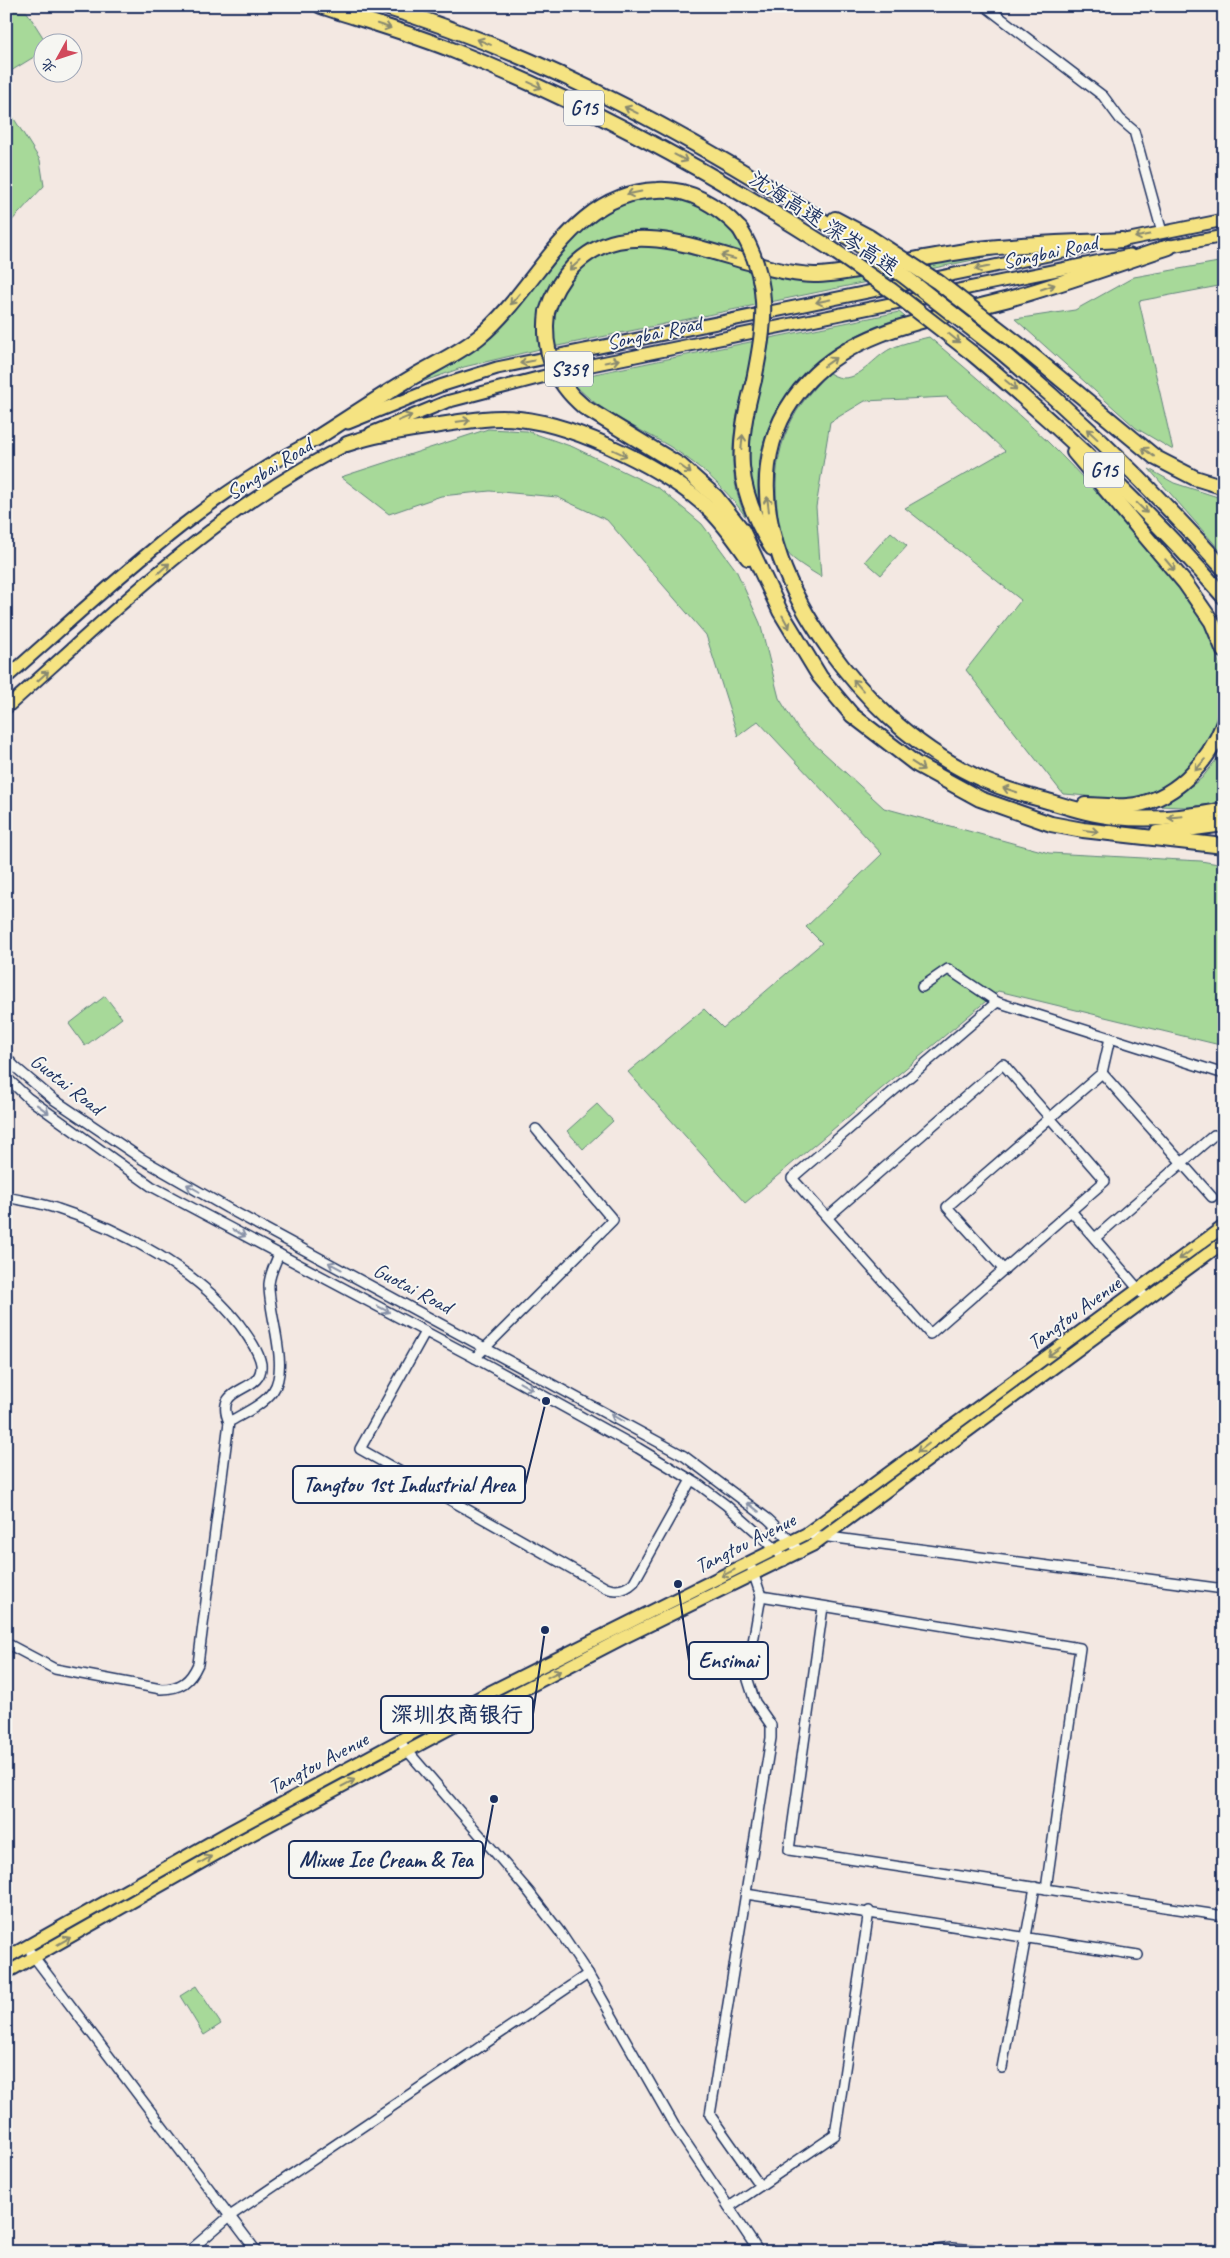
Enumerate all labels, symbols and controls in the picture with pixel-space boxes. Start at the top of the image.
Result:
one-way arrow [376,22,392,32]
north arrow [32,32,82,82]
one-way arrow [477,37,492,46]
text: 北 [37,55,59,77]
one-way arrow [527,81,542,91]
road number: G15 [564,90,604,126]
one-way arrow [624,105,639,115]
one-way arrow [673,153,688,163]
street label: 沈海高速 深岑高速 [744,165,904,281]
one-way arrow [626,188,642,198]
street label: Songbai Road [1000,229,1103,275]
one-way arrow [1134,232,1150,242]
one-way arrow [721,252,737,261]
one-way arrow [568,259,581,270]
one-way arrow [975,264,991,273]
one-way arrow [1040,281,1056,291]
one-way arrow [510,292,521,305]
one-way arrow [816,297,832,306]
street label: Songbai Road [604,310,707,356]
one-way arrow [947,333,960,344]
road number: S359 [545,352,593,386]
one-way arrow [603,355,619,365]
one-way arrow [823,357,837,367]
one-way arrow [519,358,535,367]
one-way arrow [1004,380,1017,391]
one-way arrow [397,412,412,422]
one-way arrow [455,416,471,426]
one-way arrow [1086,428,1099,439]
street label: Songbai Road [221,431,320,505]
one-way arrow [737,434,747,450]
one-way arrow [1141,447,1155,457]
one-way arrow [612,448,627,458]
road number: G15 [1084,452,1124,488]
one-way arrow [678,464,691,475]
one-way arrow [763,496,773,512]
one-way arrow [1136,502,1148,514]
one-way arrow [1165,558,1176,571]
one-way arrow [157,563,170,574]
one-way arrow [782,614,791,629]
one-way arrow [36,670,49,682]
one-way arrow [852,678,864,691]
one-way arrow [1194,758,1206,771]
one-way arrow [911,761,925,771]
one-way arrow [1002,784,1018,794]
one-way arrow [1168,812,1184,822]
one-way arrow [1083,826,1099,836]
street label: Guotai Road [25,1047,112,1123]
one-way arrow [36,1104,50,1114]
one-way arrow [186,1183,200,1193]
one-way arrow [231,1229,246,1238]
one-way arrow [1178,1250,1192,1260]
street label: Guotai Road [369,1256,460,1321]
one-way arrow [328,1261,343,1271]
street label: Tangtou Avenue [1022,1270,1127,1356]
one-way arrow [375,1304,390,1314]
one-way arrow [1048,1346,1061,1357]
one-way arrow [518,1381,533,1391]
one-way arrow [610,1413,624,1423]
one-way arrow [917,1443,930,1454]
callout: Tangtou 1st Industrial Area [293,1466,525,1503]
text: Tangtou 1st Industrial Area [303,1471,517,1499]
one-way arrow [747,1501,760,1512]
street label: Tangtou Avenue [690,1506,801,1579]
one-way arrow [721,1569,736,1578]
callout: Ensimai [689,1642,768,1679]
text: Ensimai [698,1647,761,1675]
one-way arrow [546,1669,561,1679]
callout: 深圳农商银行 [381,1696,533,1733]
text: 深圳农商银行 [391,1701,523,1729]
street label: Tangtou Avenue [264,1725,373,1800]
one-way arrow [341,1778,356,1788]
callout: Mixue Ice Cream & Tea [289,1841,483,1878]
text: Mixue Ice Cream & Tea [299,1846,475,1874]
one-way arrow [198,1855,212,1865]
one-way arrow [57,1936,72,1946]

